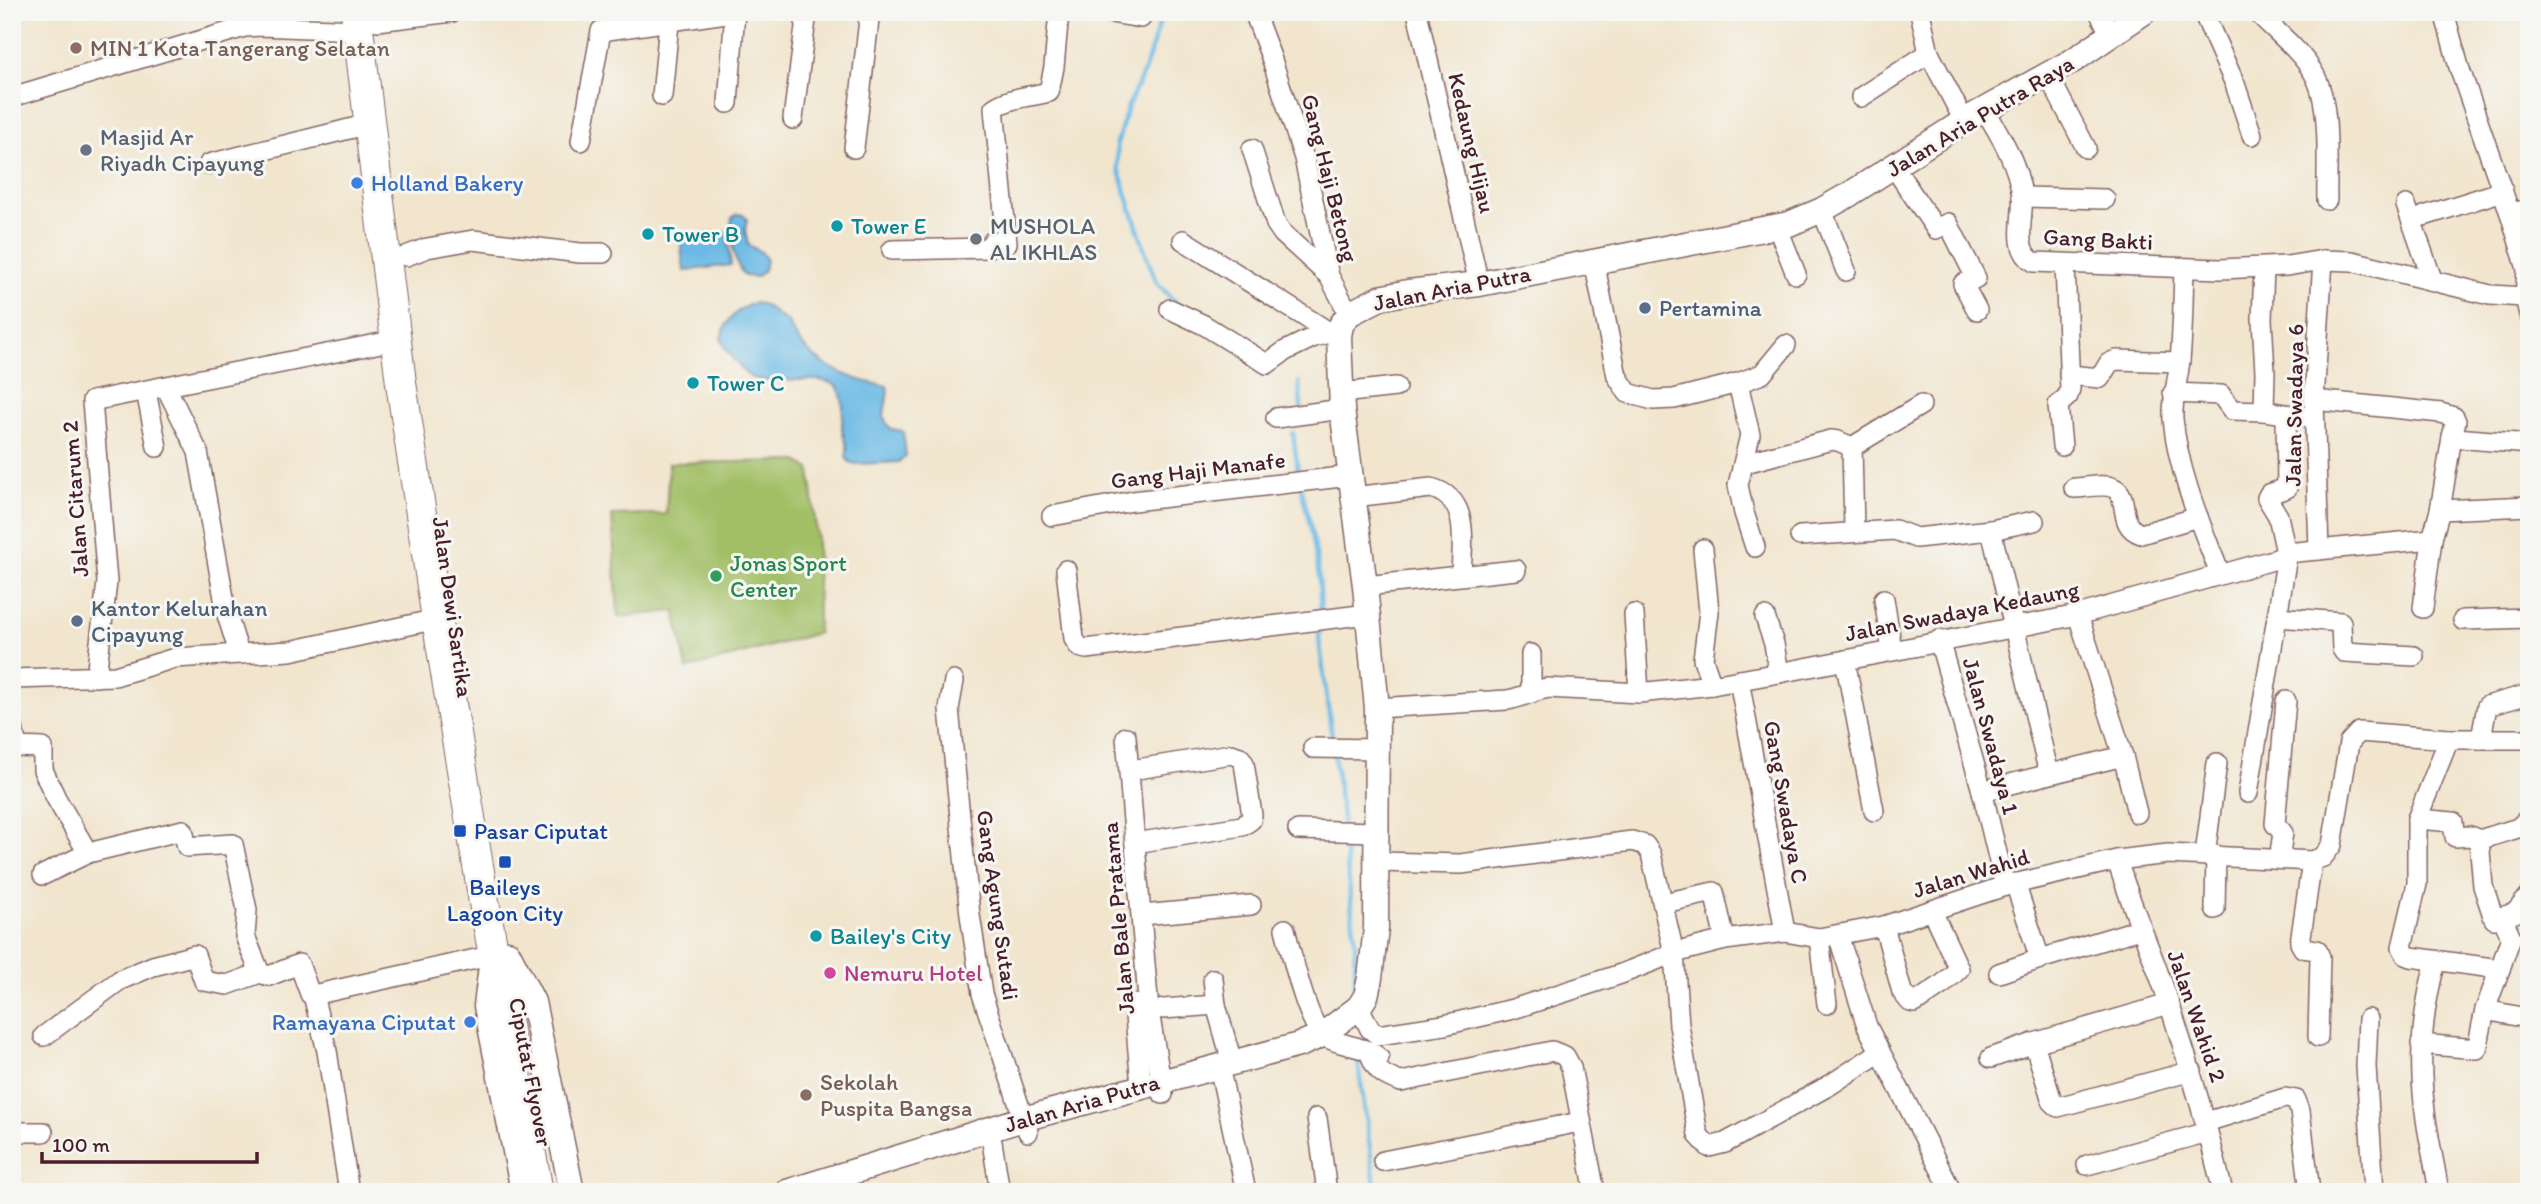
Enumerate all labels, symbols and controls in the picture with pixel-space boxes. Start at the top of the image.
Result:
place label: MIN 1 Kota Tangerang Selatan [90,34,390,62]
marker: MIN 1 Kota Tangerang Selatan [68,40,84,56]
street label: Jalan Aria Putra Raya [1881,49,2079,183]
street label: Kedaung Hijau [1442,70,1502,216]
street label: Gang Haji Betong [1296,91,1364,265]
place label: Masjid Ar Riyadh Cipayung [100,123,265,177]
marker: Masjid Ar Riyadh Cipayung [78,142,94,158]
place label: Holland Bakery [371,169,524,197]
marker: Holland Bakery [349,175,365,191]
place label: Tower E [851,212,927,240]
place label: MUSHOLA AL IKHLAS [990,212,1097,266]
marker: Tower E [829,218,845,234]
place label: Tower B [662,220,739,248]
street label: Gang Bakti [2042,222,2154,256]
marker: Tower B [640,226,656,242]
marker: MUSHOLA AL IKHLAS [968,231,984,247]
street label: Jalan Aria Putra [1371,259,1533,317]
place label: Pertamina [1659,294,1762,322]
marker: Pertamina [1637,300,1653,316]
street label: Jalan Swadaya 6 [2279,323,2309,487]
place label: Tower C [707,369,785,397]
marker: Tower C [685,375,701,391]
street label: Jalan Citarum 2 [56,420,94,578]
street label: Gang Haji Manafe [1109,445,1287,495]
street label: Jalan Dewi Sartika [426,515,480,699]
place label: Jonas Sport Center [730,549,847,603]
marker: Jonas Sport Center [708,568,724,584]
street label: Jalan Swadaya Kedaung [1843,574,2082,647]
place label: Kantor Kelurahan Cipayung [91,594,267,648]
marker: Kantor Kelurahan Cipayung [69,613,85,629]
street label: Jalan Swadaya 1 [1957,655,2025,818]
street label: Gang Swadaya C [1758,718,1814,886]
street label: Gang Agung Sutadi [971,808,1025,1002]
place label: Pasar Ciputat [474,817,608,845]
street label: Jalan Bale Pratama [1096,821,1140,1015]
marker: Pasar Ciputat [452,823,468,839]
street label: Jalan Wahid [1909,842,2033,904]
marker: Baileys Lagoon City [497,854,513,870]
place label: Baileys Lagoon City [447,873,563,927]
place label: Bailey's City [830,922,951,950]
marker: Bailey's City [808,928,824,944]
street label: Jalan Wahid 2 [2161,946,2233,1086]
place label: Nemuru Hotel [844,959,983,987]
marker: Nemuru Hotel [822,965,838,981]
street label: Ciputat Flyover [503,995,559,1149]
place label: Ramayana Ciputat [272,1008,456,1036]
marker: Ramayana Ciputat [462,1014,478,1030]
place label: Sekolah Puspita Bangsa [820,1068,972,1122]
street label: Jalan Aria Putra [1001,1068,1163,1138]
marker: Sekolah Puspita Bangsa [798,1087,814,1103]
scale bar [42,1120,257,1164]
text: 100 m [52,1132,110,1157]

